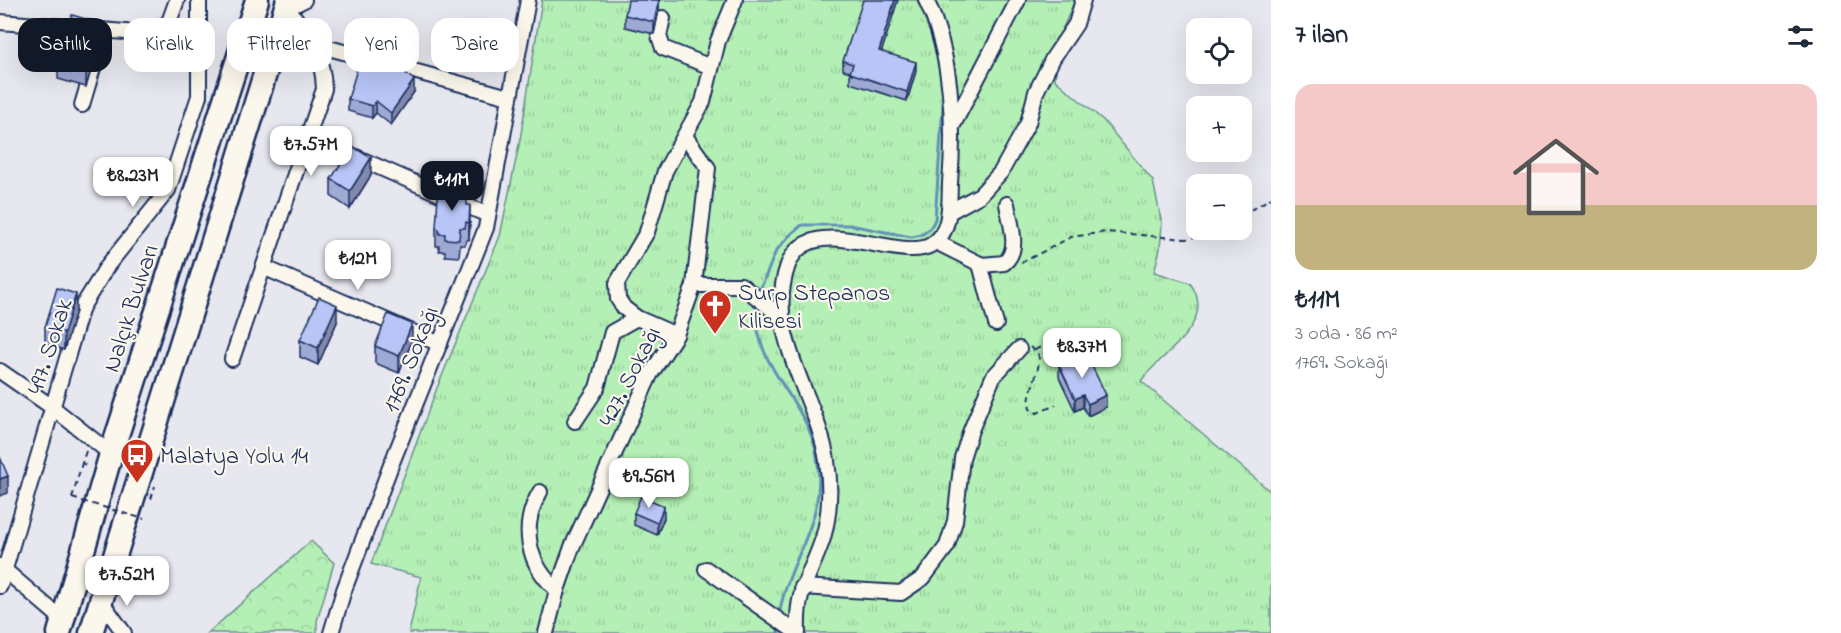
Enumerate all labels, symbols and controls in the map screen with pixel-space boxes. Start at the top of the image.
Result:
text: 7 ilan [1295,17,1348,55]
chip: Satılık [18,18,112,72]
chip: Kiralık [124,18,215,72]
chip: Filtreler [227,18,332,72]
chip: Yeni [344,18,419,72]
chip: Daire [431,18,519,72]
map controls [1186,18,1252,240]
button: locate [1186,18,1252,84]
icon: filters [1784,20,1817,53]
button: + [1186,96,1252,162]
icon: home [1502,123,1610,231]
pin: ₺7.57M [262,126,360,177]
text: ₺7.57M [284,131,338,160]
pin: ₺8.23M [84,157,182,208]
pin: ₺11M [416,161,488,212]
text: ₺8.23M [107,162,159,191]
text: ₺11M [435,166,469,195]
button: − [1186,174,1252,240]
street label: Nalçık Bulvarı [95,240,169,377]
pin: ₺12M [322,240,394,291]
text: ₺12M [339,245,377,274]
place label: Surp Stepanos Kilisesi [738,277,890,340]
text: ₺11M [1295,282,1340,320]
church icon: Surp Stepanos Kilisesi [697,288,733,335]
street label: 497. Sokak [19,294,83,399]
street label: 1769. Sokağı [375,301,450,418]
text: 3 oda · 86 m² [1295,320,1398,349]
street label: 427. Sokağı [591,321,671,433]
pin: ₺8.37M [1033,328,1131,379]
text: ₺8.37M [1057,333,1107,362]
text: 1769. Sokağı [1295,349,1388,378]
bus stop icon: Malatya Yolu 14 [119,437,155,484]
place label: Malatya Yolu 14 [160,440,308,476]
pin: ₺9.56M [600,458,698,509]
text: ₺9.56M [623,463,675,492]
pin: ₺7.52M [78,556,176,607]
text: ₺7.52M [99,561,155,590]

